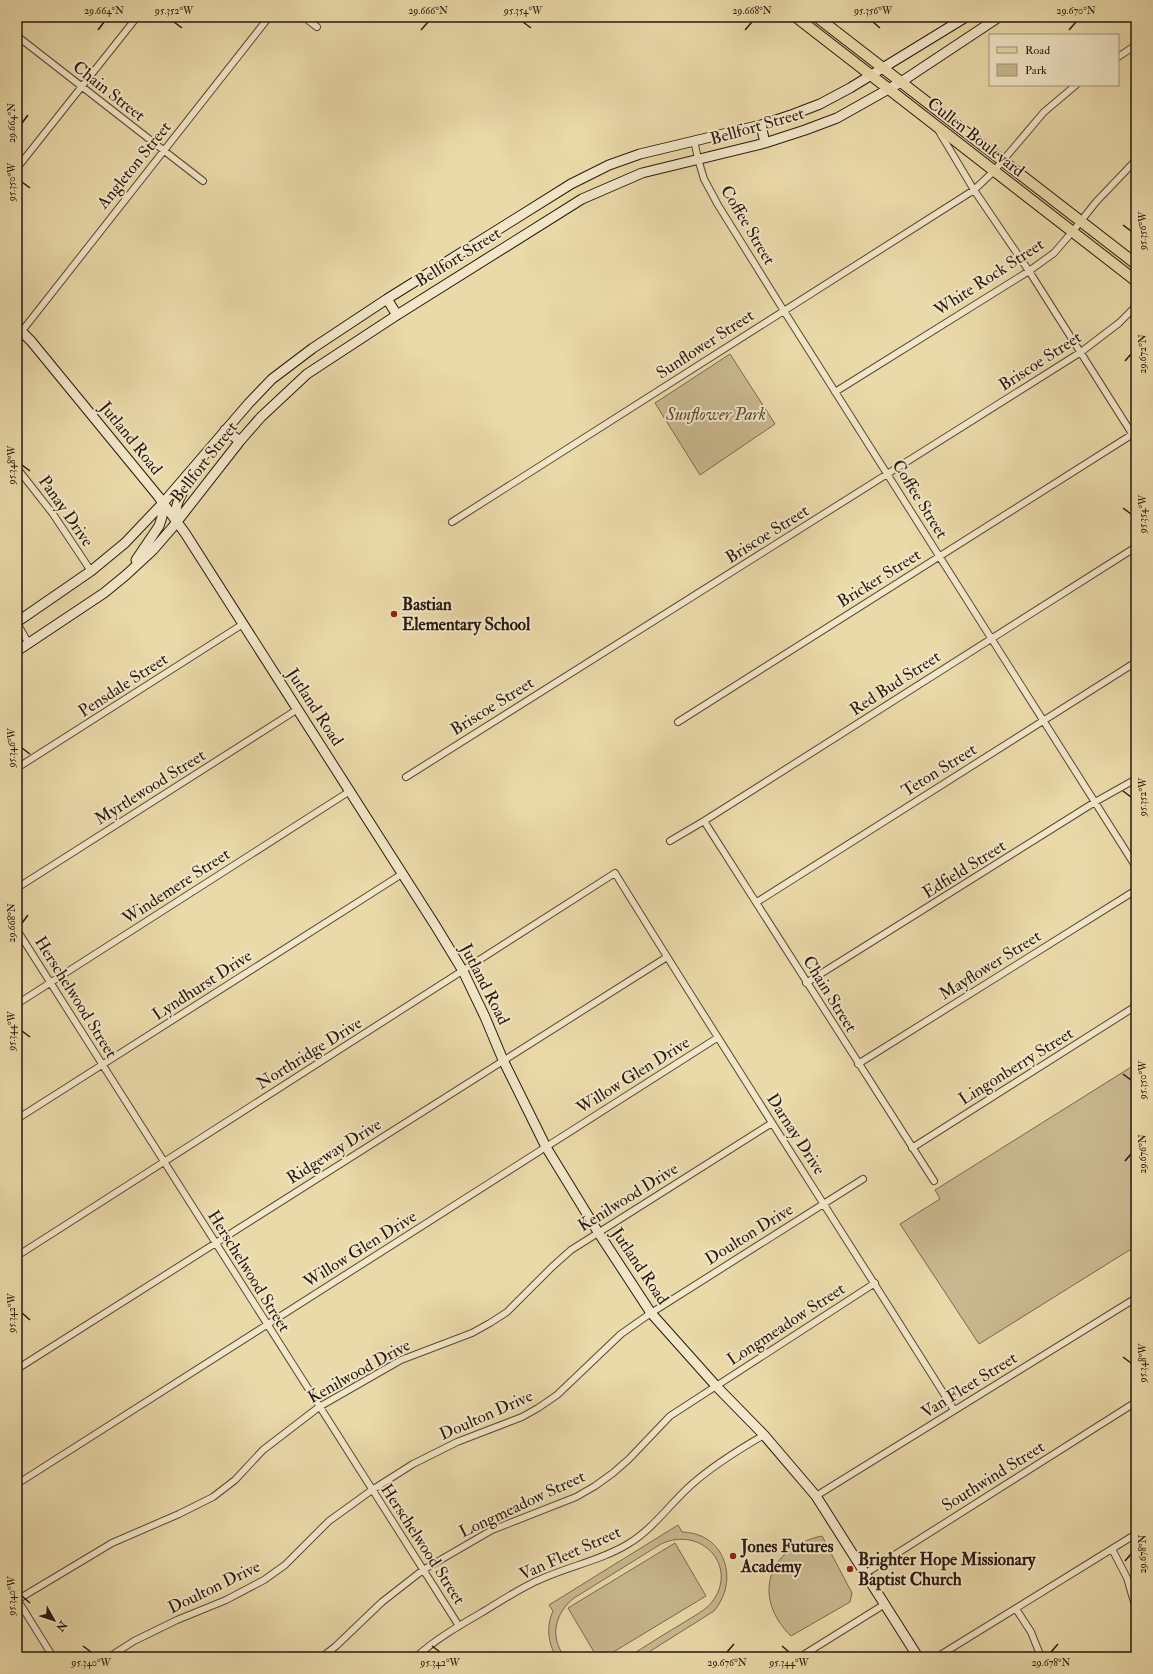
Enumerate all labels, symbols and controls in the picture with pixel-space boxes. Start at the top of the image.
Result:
text: 29.664°N [84,5,124,17]
text: 95.352°W [154,5,194,17]
text: 29.666°N [408,5,448,17]
text: 95.354°W [503,5,543,17]
text: 29.668°N [732,5,772,17]
text: 95.356°W [853,5,893,17]
text: 29.670°N [1056,5,1096,17]
legend [989,34,1119,86]
text: Road [1025,43,1050,58]
street label: Chain Street [69,56,150,126]
text: Park [1025,63,1047,78]
street label: Cullen Boulevard [923,93,1029,182]
street label: Bellfort Street [708,102,807,149]
text: 29.664°N [6,103,18,143]
street label: Angleton Street [92,117,176,214]
text: 95.350°W [6,162,18,202]
street label: Coffee Street [716,181,780,269]
text: 95.356°W [1137,211,1149,251]
street label: Bellfort Street [411,222,505,292]
street label: White Rock Street [929,233,1048,321]
street label: Sunflower Street [652,304,758,383]
street label: Briscoe Street [995,326,1086,396]
text: 29.672°N [1137,334,1149,374]
street label: Jutland Road [94,396,167,480]
park label: Sunflower Park [665,404,766,425]
street label: Bellfort Street [166,417,242,507]
text: 95.348°W [6,445,18,485]
street label: Coffee Street [887,456,953,543]
street label: Panay Drive [33,471,98,551]
text: 95.354°W [1137,494,1149,534]
street label: Briscoe Street [721,500,813,568]
street label: Bricker Street [833,544,925,612]
place label: Bastian Elementary School [402,594,531,636]
marker: Bastian Elementary School [389,609,399,619]
street label: Red Bud Street [846,646,945,720]
street label: Pensdale Street [74,648,172,722]
street label: Jutland Road [281,663,348,751]
street label: Briscoe Street [446,672,538,740]
text: 95.346°W [6,728,18,769]
street label: Teton Street [898,738,981,801]
street label: Myrtlewood Street [91,744,210,830]
text: 95.352°W [1137,777,1149,817]
street label: Edfield Street [918,835,1010,903]
street label: Windemere Street [117,843,234,929]
text: 29.668°N [6,903,18,943]
street label: Mayflower Street [935,925,1046,1005]
street label: Herschelwood Street [30,932,122,1062]
street label: Jutland Road [454,939,515,1029]
street label: Lyndhurst Drive [148,945,256,1026]
street label: Chain Street [798,952,862,1037]
text: 95.344°W [6,1010,18,1052]
street label: Northridge Drive [252,1012,366,1094]
street label: Lingonberry Street [955,1022,1078,1110]
street label: Willow Glen Drive [572,1032,694,1119]
text: 95.350°W [1137,1060,1149,1100]
street label: Darnay Drive [761,1089,830,1179]
street label: Ridgeway Drive [283,1114,386,1189]
text: 29.676°N [1137,1134,1149,1174]
street label: Kenilwood Drive [574,1158,682,1236]
street label: Doulton Drive [701,1199,797,1269]
street label: Herschelwood Street [203,1206,295,1336]
street label: Willow Glen Drive [299,1206,421,1293]
street label: Jutland Road [605,1223,674,1310]
street label: Longmeadow Street [723,1278,849,1370]
text: 95.342°W [6,1293,18,1334]
street label: Kenilwood Drive [304,1334,414,1408]
text: 95.348°W [1137,1343,1149,1383]
street label: Van Fleet Street [917,1347,1021,1423]
street label: Doulton Drive [436,1385,536,1445]
street label: Southwind Street [938,1436,1049,1516]
street label: Longmeadow Street [456,1465,589,1542]
street label: Herschelwood Street [376,1480,470,1609]
street label: Van Fleet Street [516,1521,625,1585]
text: 29.678°N [1137,1534,1149,1573]
place label: Jones Futures Academy [740,1536,834,1578]
place label: Brighter Hope Missionary Baptist Church [858,1549,1036,1591]
marker: Jones Futures Academy [728,1551,738,1561]
street label: Doulton Drive [164,1556,264,1618]
marker: Brighter Hope Missionary Baptist Church [845,1564,855,1574]
text: 95.340°W [6,1576,18,1617]
north arrow [34,1600,74,1640]
text: N [53,1617,70,1635]
text: 95.340°W [70,1657,111,1669]
text: 95.342°W [419,1657,460,1669]
text: 29.676°N [707,1657,747,1669]
text: 95.344°W [768,1657,810,1669]
text: 29.678°N [1032,1657,1071,1669]

